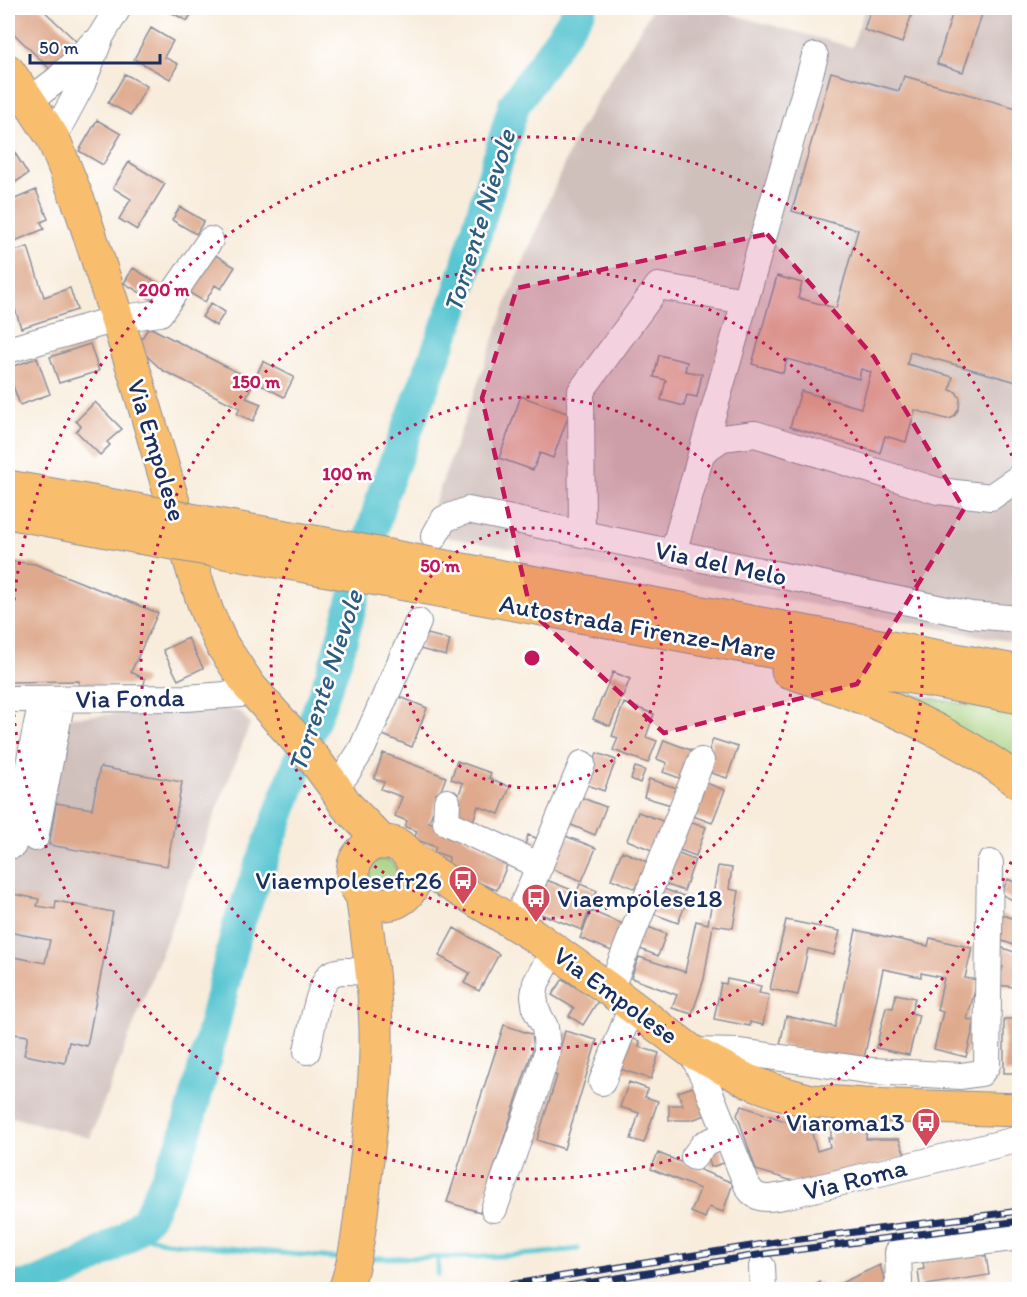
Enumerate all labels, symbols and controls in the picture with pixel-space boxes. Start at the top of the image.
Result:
scale bar [30,27,160,65]
text: 50 m [39,37,79,59]
water label: Torrente Nievole [436,125,523,316]
text: 200 m [139,279,190,301]
text: 150 m [232,371,281,393]
street label: Via Empolese [120,375,194,525]
text: 100 m [322,463,373,485]
street label: Via del Melo [652,533,790,593]
text: 50 m [420,555,461,577]
water label: Torrente Nievole [280,585,370,776]
street label: Autostrada Firenze-Mare [497,587,779,667]
centre of rings [522,648,542,668]
street label: Via Fonda [75,681,185,715]
place label: Viaempolesefr26 [255,864,442,896]
bus stop icon: Viaempolesefr26 [447,864,479,906]
bus stop icon: Viaempolese18 [520,882,552,924]
place label: Viaempolese18 [557,882,722,914]
street label: Via Empolese [547,939,685,1051]
place label: Viaroma13 [786,1106,905,1138]
bus stop icon: Viaroma13 [910,1106,942,1148]
street label: Via Roma [800,1151,910,1207]

